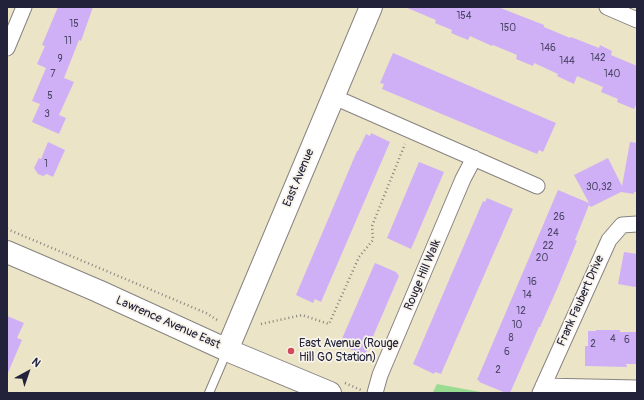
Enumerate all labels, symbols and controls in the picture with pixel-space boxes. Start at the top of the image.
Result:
house number: 154 [456,10,472,22]
house number: 15 [69,18,79,30]
house number: 150 [500,22,516,34]
house number: 11 [64,35,72,47]
house number: 146 [540,42,556,54]
house number: 142 [590,52,606,64]
house number: 9 [57,53,63,65]
house number: 144 [559,55,575,67]
house number: 7 [50,68,56,80]
house number: 140 [604,68,620,80]
house number: 5 [47,90,53,102]
house number: 3 [44,108,50,120]
street label: East Avenue [280,147,318,209]
house number: 1 [44,158,48,170]
house number: 30,32 [586,181,612,193]
house number: 26 [553,211,565,223]
house number: 24 [547,227,559,239]
street label: Rouge Hill Walk [402,237,444,313]
house number: 22 [542,240,554,252]
house number: 20 [536,252,548,264]
street label: Frank Faubert Drive [554,253,608,349]
house number: 16 [527,276,537,288]
house number: 14 [522,289,532,301]
street label: Lawrence Avenue East [113,293,223,353]
house number: 12 [516,305,526,317]
house number: 10 [512,319,522,331]
house number: 8 [508,332,514,344]
house number: 4 [610,333,616,345]
house number: 6 [624,334,630,346]
place label: East Avenue (Rouge Hill GO Station) [299,337,399,365]
house number: 2 [590,338,596,350]
marker: East Avenue (Rouge Hill GO Station) [286,346,296,356]
house number: 6 [504,346,510,358]
north arrow [8,352,48,392]
text: N [29,355,43,370]
house number: 2 [495,364,501,376]

